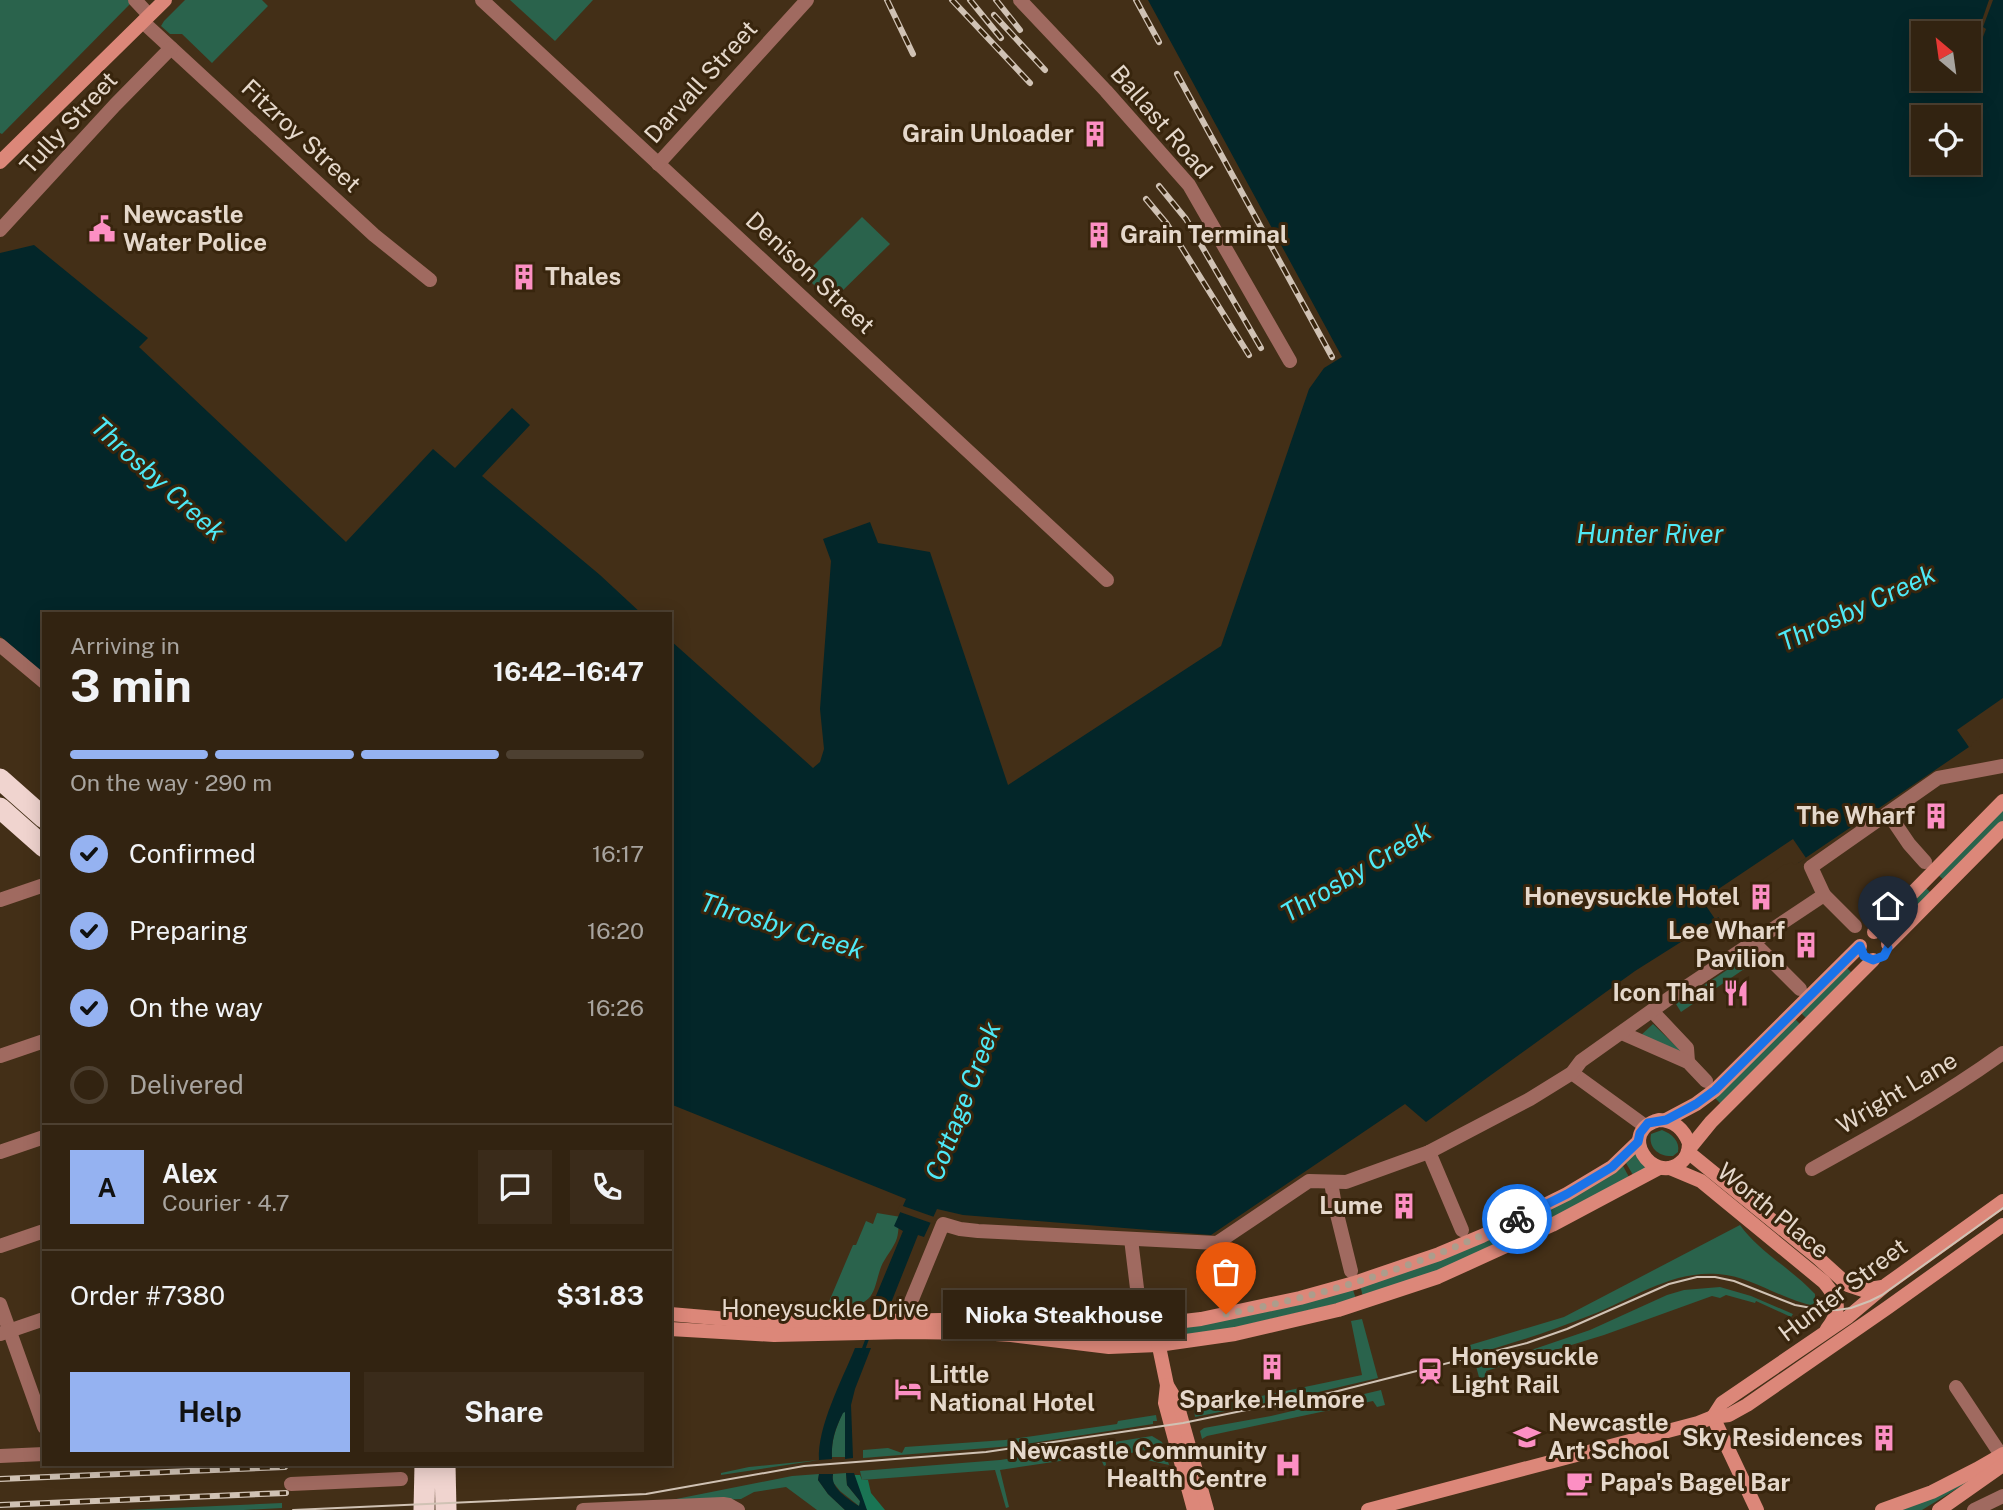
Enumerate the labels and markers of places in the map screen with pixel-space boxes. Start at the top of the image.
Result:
place label: Grain Unloader [902,119,1074,147]
building icon: Grain Unloader [1080,119,1110,149]
place label: Newcastle Water Police [123,200,267,256]
public building icon: Newcastle Water Police [87,214,117,244]
building icon: Grain Terminal [1084,220,1114,250]
place label: Grain Terminal [1120,220,1288,248]
building icon: Thales [509,262,539,292]
place label: Thales [545,262,621,290]
place label: The Wharf [1796,801,1915,829]
building icon: The Wharf [1921,801,1951,831]
pin [1858,876,1918,948]
place label: Honeysuckle Hotel [1524,882,1740,910]
building icon: Honeysuckle Hotel [1746,882,1776,912]
place label: Lee Wharf Pavilion [1668,916,1785,972]
building icon: Lee Wharf Pavilion [1791,930,1821,960]
place label: Icon Thai [1612,978,1715,1006]
restaurant icon: Icon Thai [1721,978,1751,1008]
place label: Lume [1319,1191,1383,1219]
building icon: Lume [1389,1191,1419,1221]
pin [1196,1242,1256,1314]
callout: Nioka Steakhouse [942,1290,1184,1338]
place label: Honeysuckle Light Rail [1451,1342,1599,1398]
building icon: Sparke Helmore [1257,1352,1287,1382]
station icon: Honeysuckle Light Rail [1415,1356,1445,1386]
place label: Little National Hotel [929,1360,1095,1416]
hotel icon: Little National Hotel [893,1374,923,1404]
place label: Sparke Helmore [1179,1385,1365,1413]
place label: Newcastle Art School [1548,1408,1670,1464]
school or university icon: Newcastle Art School [1512,1422,1542,1452]
place label: Sky Residences [1682,1423,1863,1451]
building icon: Sky Residences [1869,1423,1899,1453]
place label: Newcastle Community Health Centre [1008,1436,1267,1492]
hospital icon: Newcastle Community Health Centre [1273,1450,1303,1480]
cafe icon: Papa's Bagel Bar [1564,1468,1594,1498]
place label: Papa's Bagel Bar [1600,1468,1790,1496]

